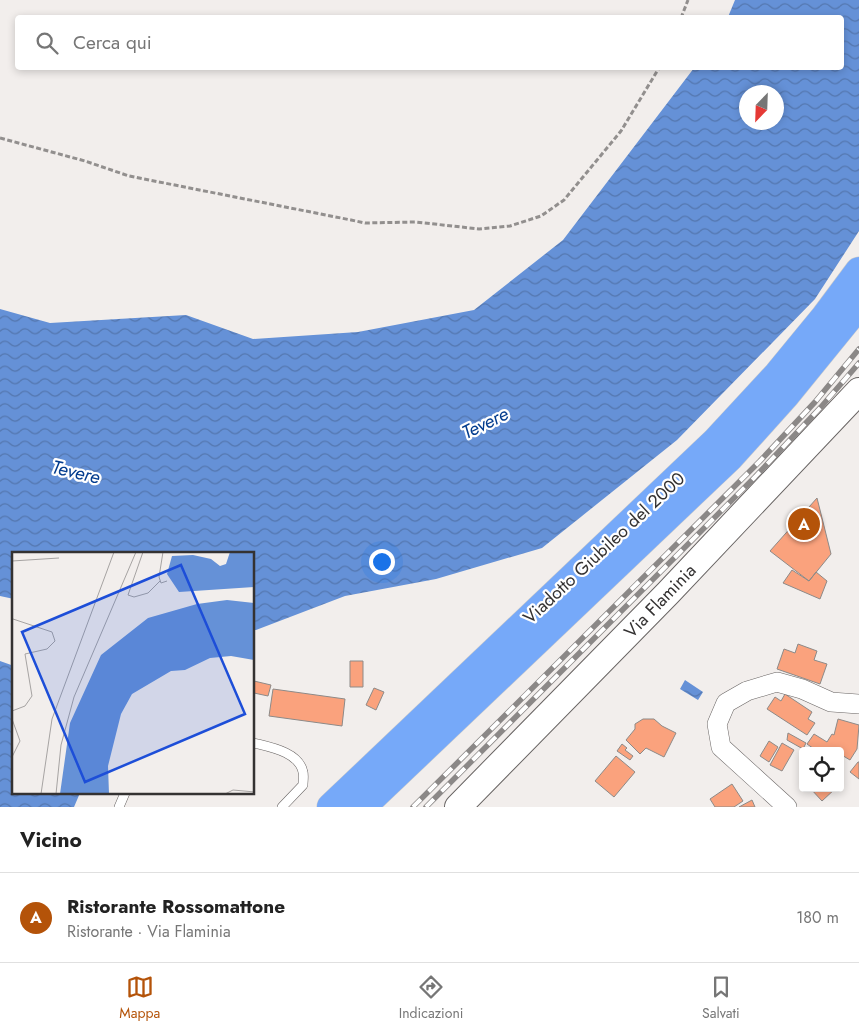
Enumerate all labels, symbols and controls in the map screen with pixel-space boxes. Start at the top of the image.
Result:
search box [15,15,844,70]
icon: search [33,29,61,57]
text: Cerca qui [73,29,152,56]
north arrow [739,85,784,130]
water label: Tevere [457,400,513,446]
water label: Tevere [49,453,103,491]
street label: Viadotto Giubileo del 2000 [517,466,691,630]
pin: A [788,505,820,543]
your location [369,549,395,575]
inset map [12,552,255,794]
street label: Via Flaminia [618,558,702,644]
map controls [799,747,844,792]
button: locate [799,747,844,792]
text: Vicino [20,825,82,855]
text: Ristorante Rossomattone [67,893,285,920]
text: A [30,906,42,929]
text: 180 m [796,906,839,929]
text: Ristorante · Via Flaminia [67,920,231,943]
tab: Mappa [119,973,160,1023]
tab: Indicazioni [399,973,463,1023]
tab: Salvati [702,973,740,1023]

